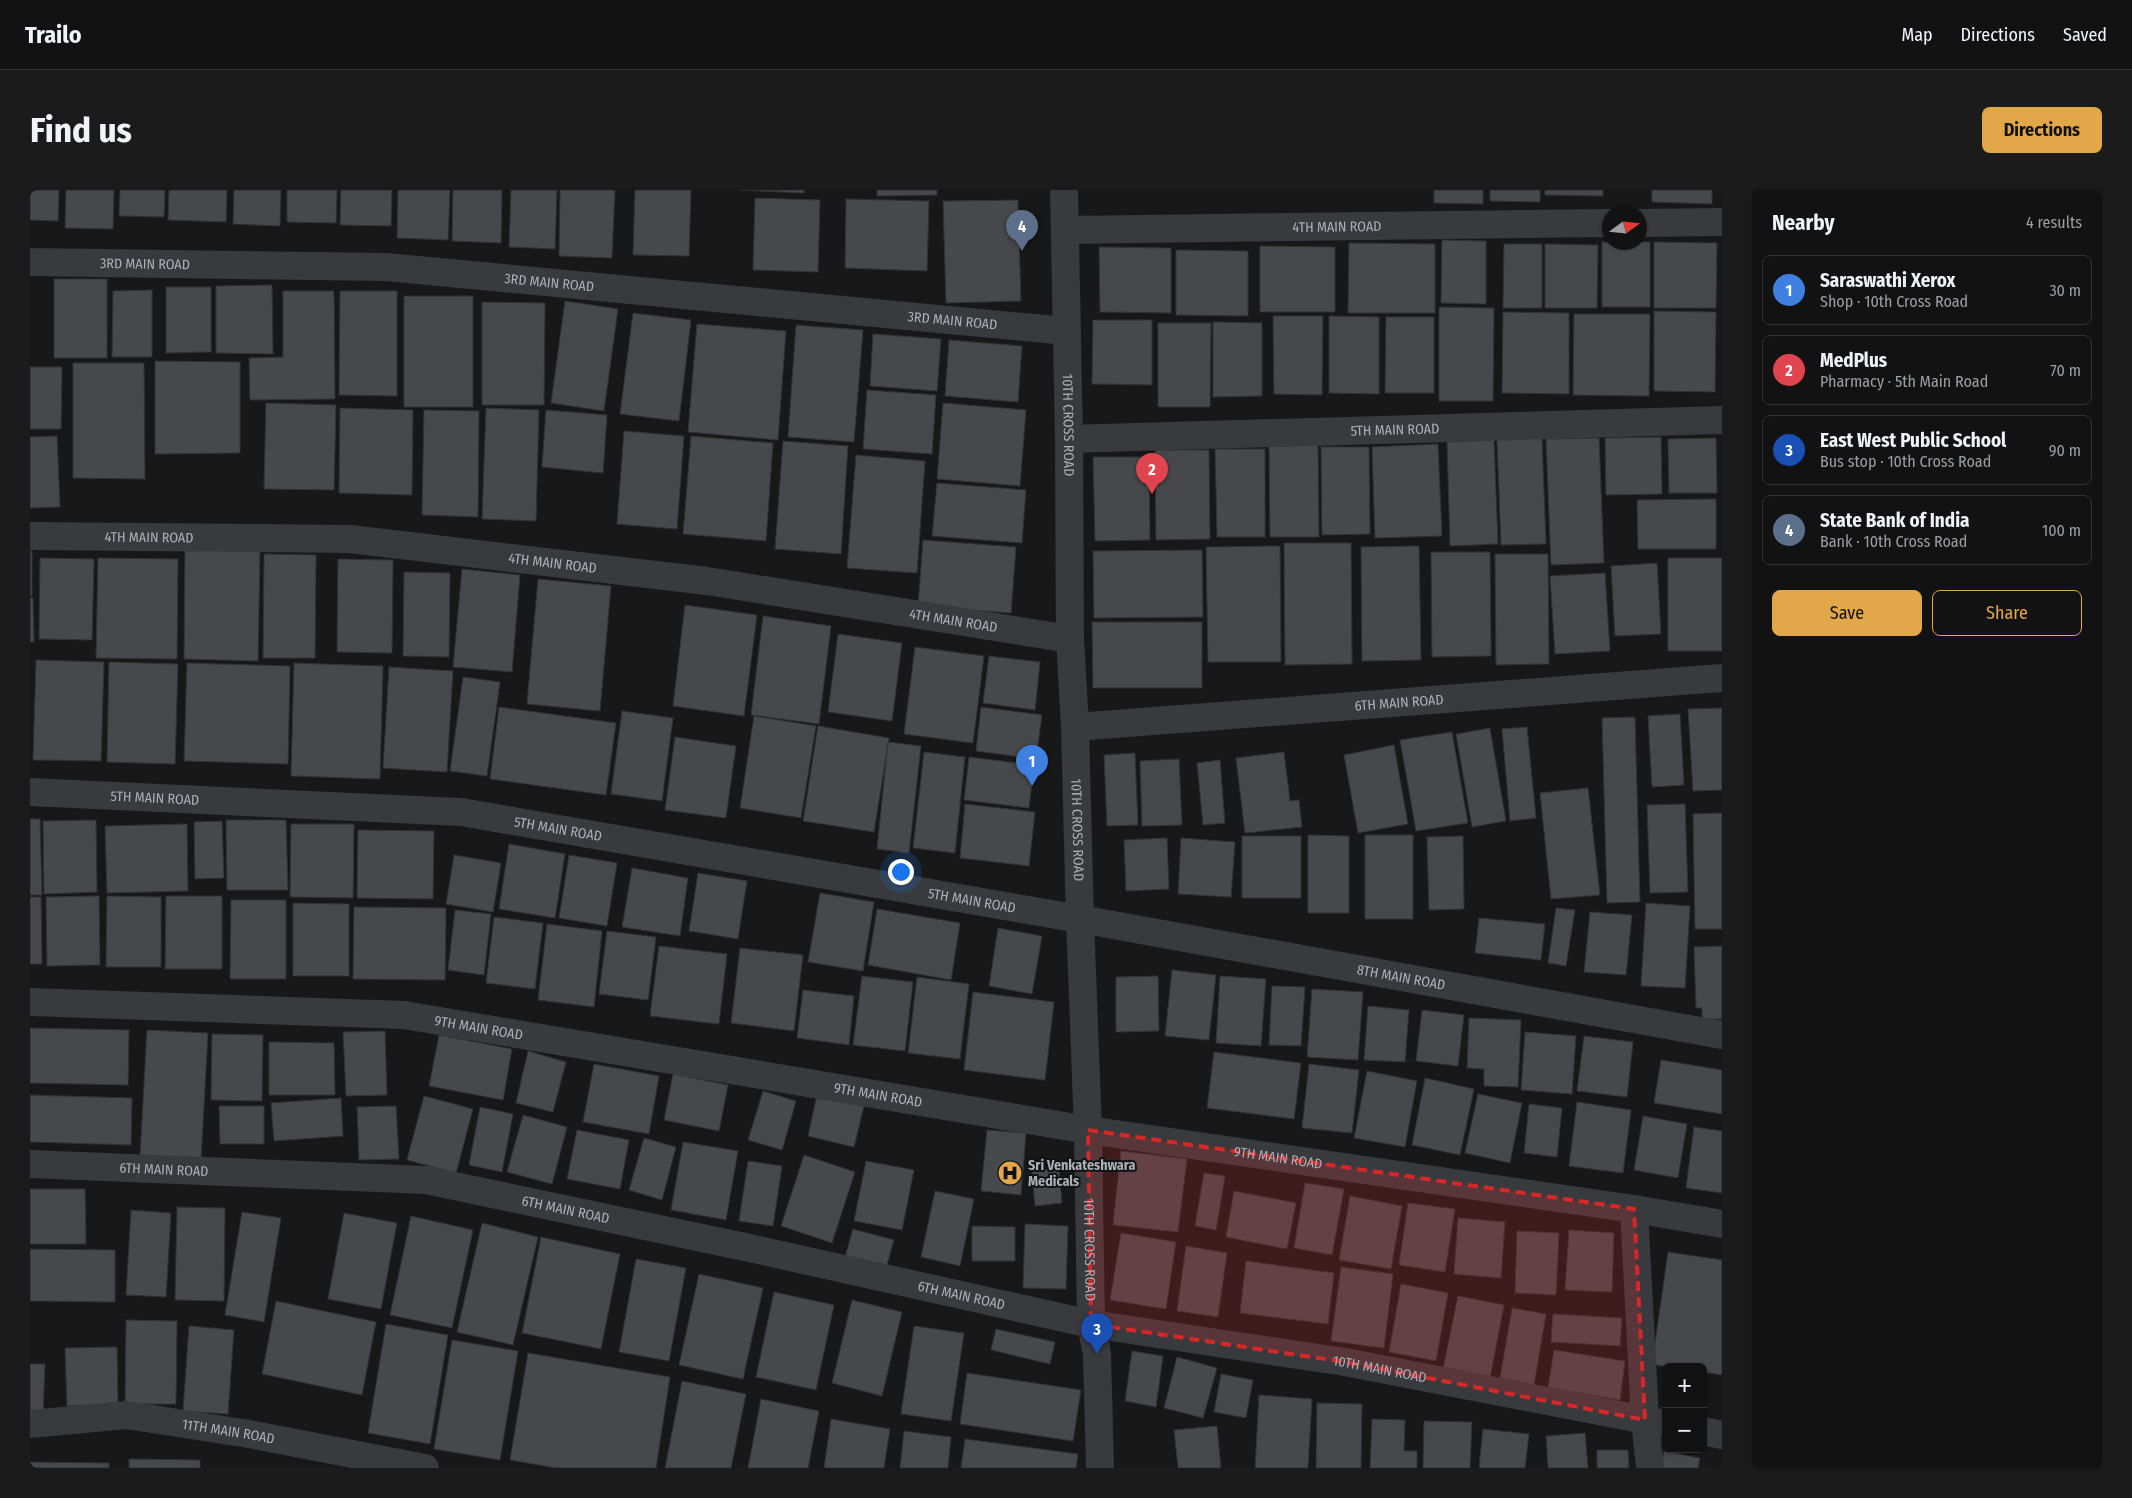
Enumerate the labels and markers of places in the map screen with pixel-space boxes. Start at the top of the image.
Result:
pin: 4 [1006,210,1038,251]
pin: 2 [1136,453,1168,494]
pin: 1 [1016,745,1048,786]
place label: Sri Venkateshwara Medicals [1028,1157,1136,1190]
hospital icon: Sri Venkateshwara Medicals [997,1160,1023,1186]
pin: 3 [1081,1313,1113,1354]

